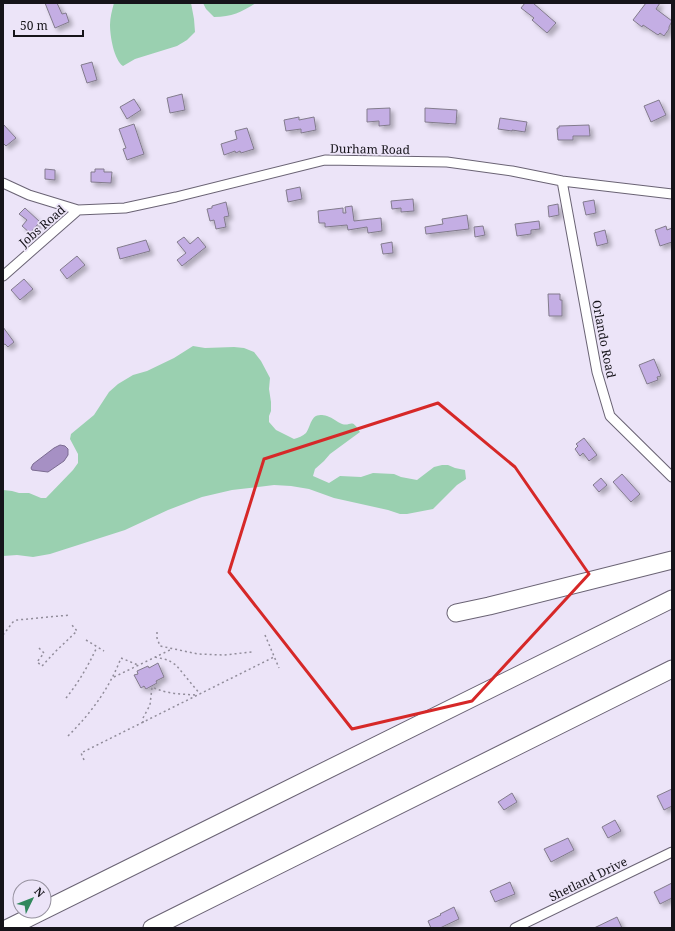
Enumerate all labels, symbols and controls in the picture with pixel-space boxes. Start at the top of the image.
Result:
scale bar [14,12,83,38]
text: 50 m [20,17,48,34]
street label: Durham Road [330,140,411,158]
street label: Jobs Road [15,201,69,251]
street label: Orlando Road [588,299,620,380]
street label: Shetland Drive [546,853,630,905]
north arrow [12,879,52,919]
text: N [31,884,48,900]

